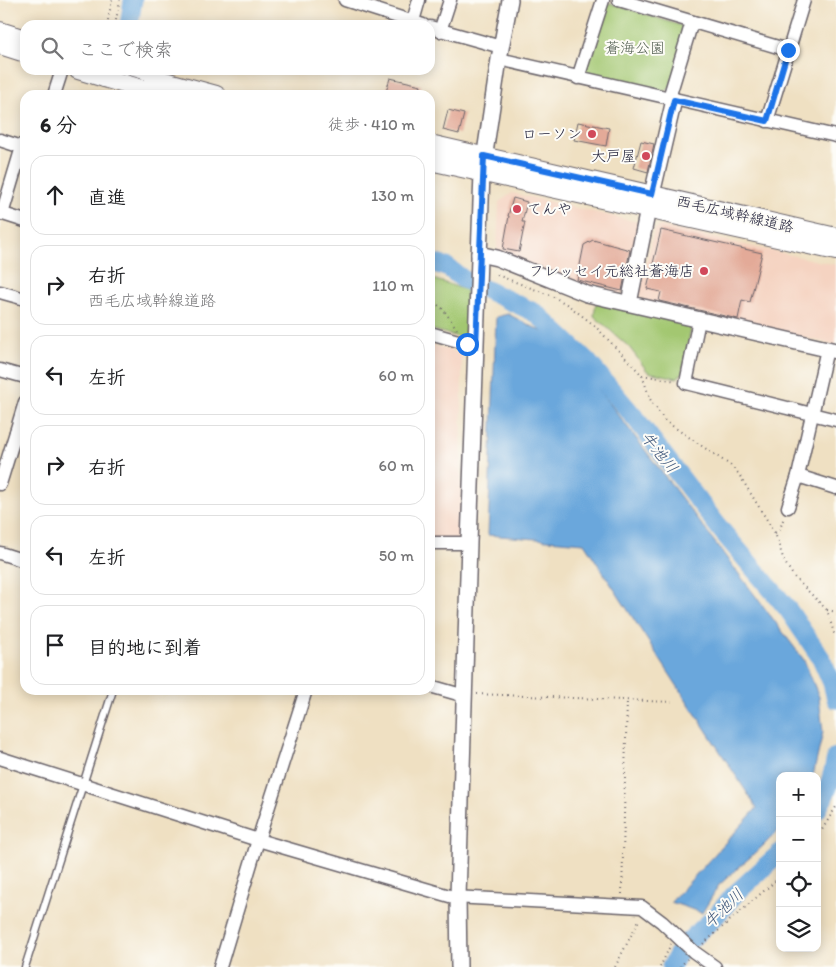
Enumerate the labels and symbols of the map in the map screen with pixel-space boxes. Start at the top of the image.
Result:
park label: 蒼海公園 [605,39,665,57]
route end [777,39,800,62]
place label: ローソン [522,125,582,143]
marker: ローソン [586,128,598,140]
place label: 大戸屋 [591,147,636,165]
marker: 大戸屋 [640,150,652,162]
street label: 西毛広域幹線道路 [675,192,795,236]
place label: てんや [527,200,572,218]
marker: てんや [511,203,523,215]
place label: フレッセイ元総社蒼海店 [529,262,694,280]
marker: フレッセイ元総社蒼海店 [698,265,710,277]
route start [456,333,479,356]
water label: 牛池川 [637,428,682,477]
water label: 牛池川 [699,885,747,932]

